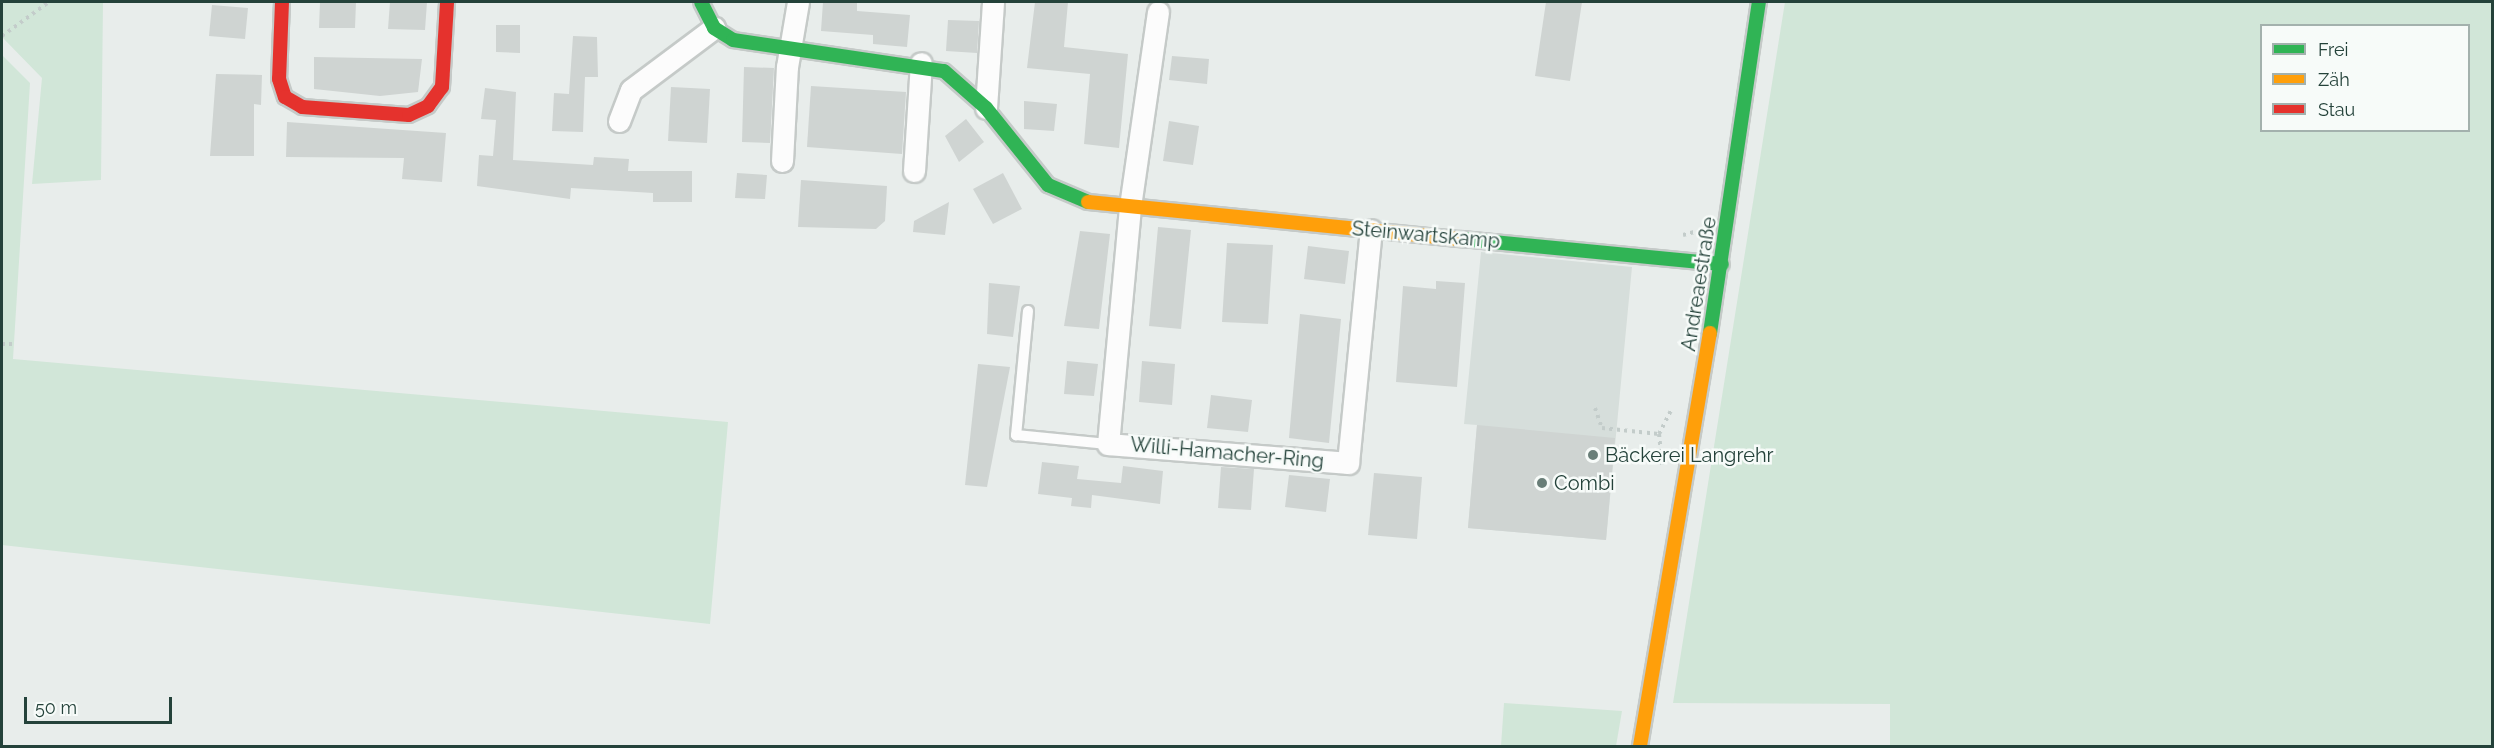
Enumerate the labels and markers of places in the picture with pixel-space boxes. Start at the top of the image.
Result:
place label: Bäckerei Langrehr [1605,443,1774,467]
marker: Bäckerei Langrehr [1586,448,1600,462]
place label: Combi [1554,471,1615,495]
marker: Combi [1535,476,1549,490]

